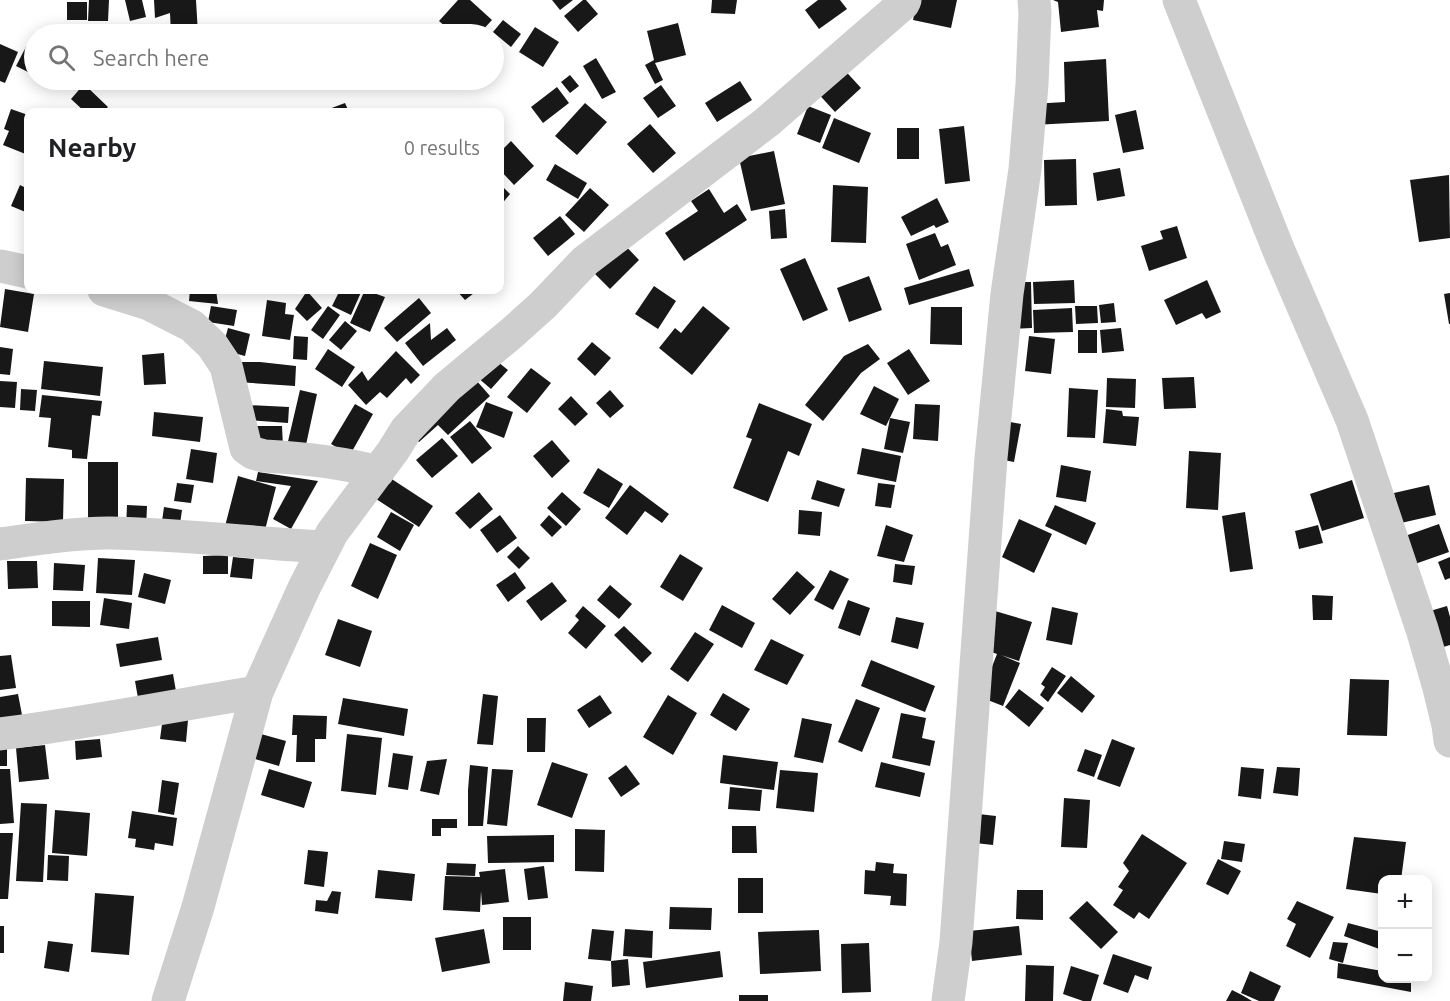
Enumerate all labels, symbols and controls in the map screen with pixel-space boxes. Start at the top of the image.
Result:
search box [24,24,504,90]
icon: search [45,41,78,74]
text: Search here [93,45,209,70]
text: Nearby [48,133,136,162]
text: 0 results [404,136,480,159]
map controls [1378,875,1432,983]
button: + [1378,875,1432,929]
button: − [1378,929,1432,983]

